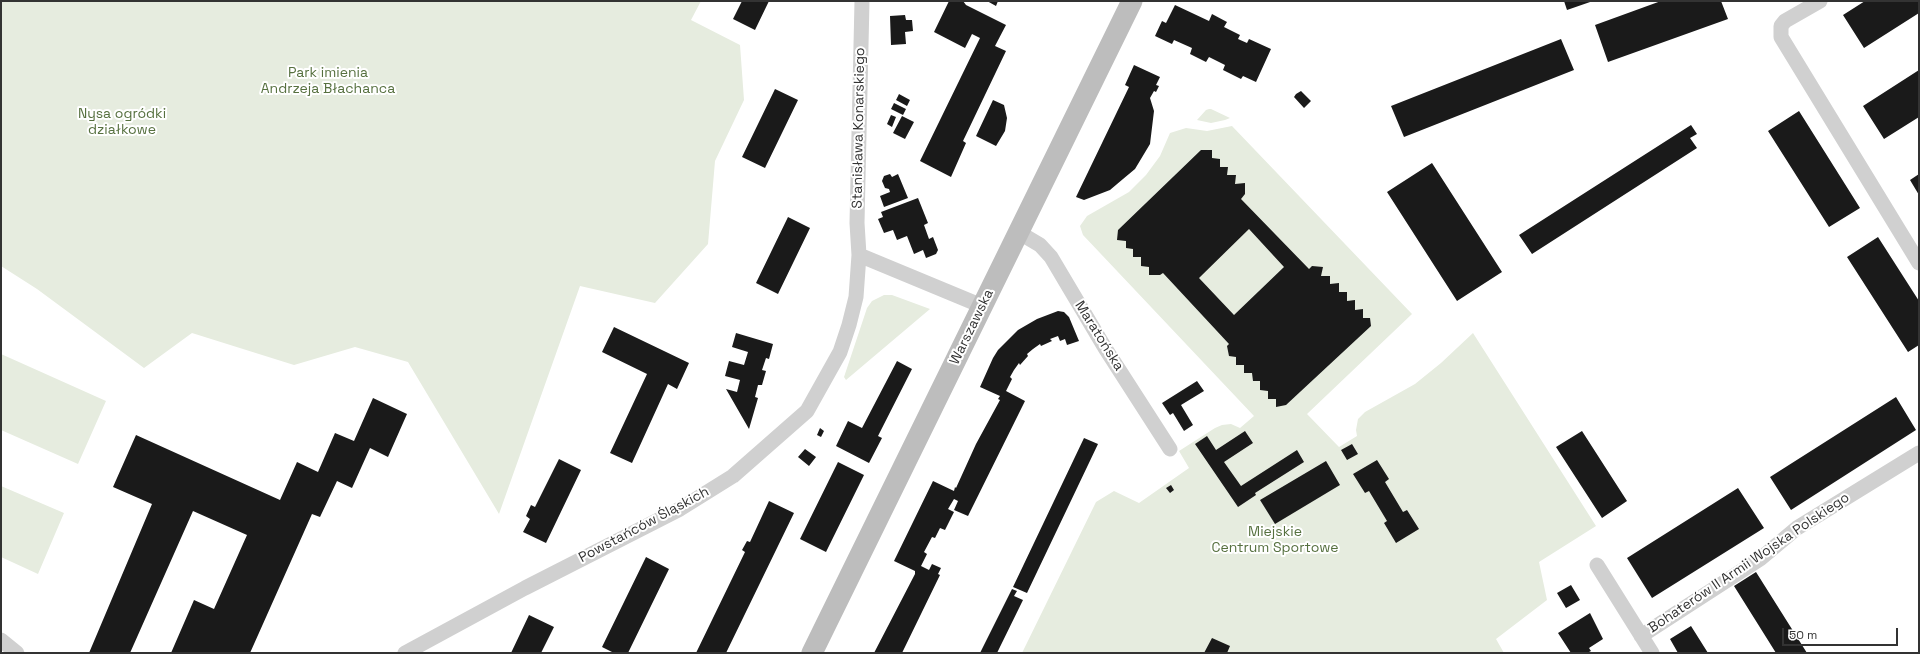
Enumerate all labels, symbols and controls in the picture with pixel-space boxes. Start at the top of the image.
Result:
street label: Stanisława Konarskiego [849,47,869,209]
park label: Park imienia Andrzeja Błachanca [261,65,395,98]
park label: Nysa ogródki działkowe [78,106,166,138]
street label: Warszawska [947,287,997,367]
street label: Maratońska [1071,298,1127,374]
street label: Powstańców Śląskich [576,484,712,566]
street label: Bohaterów II Armii Wojska Polskiego [1645,489,1853,637]
park label: Miejskie Centrum Sportowe [1211,524,1339,556]
scale bar [1784,620,1900,646]
text: 50 m [1789,627,1817,643]

